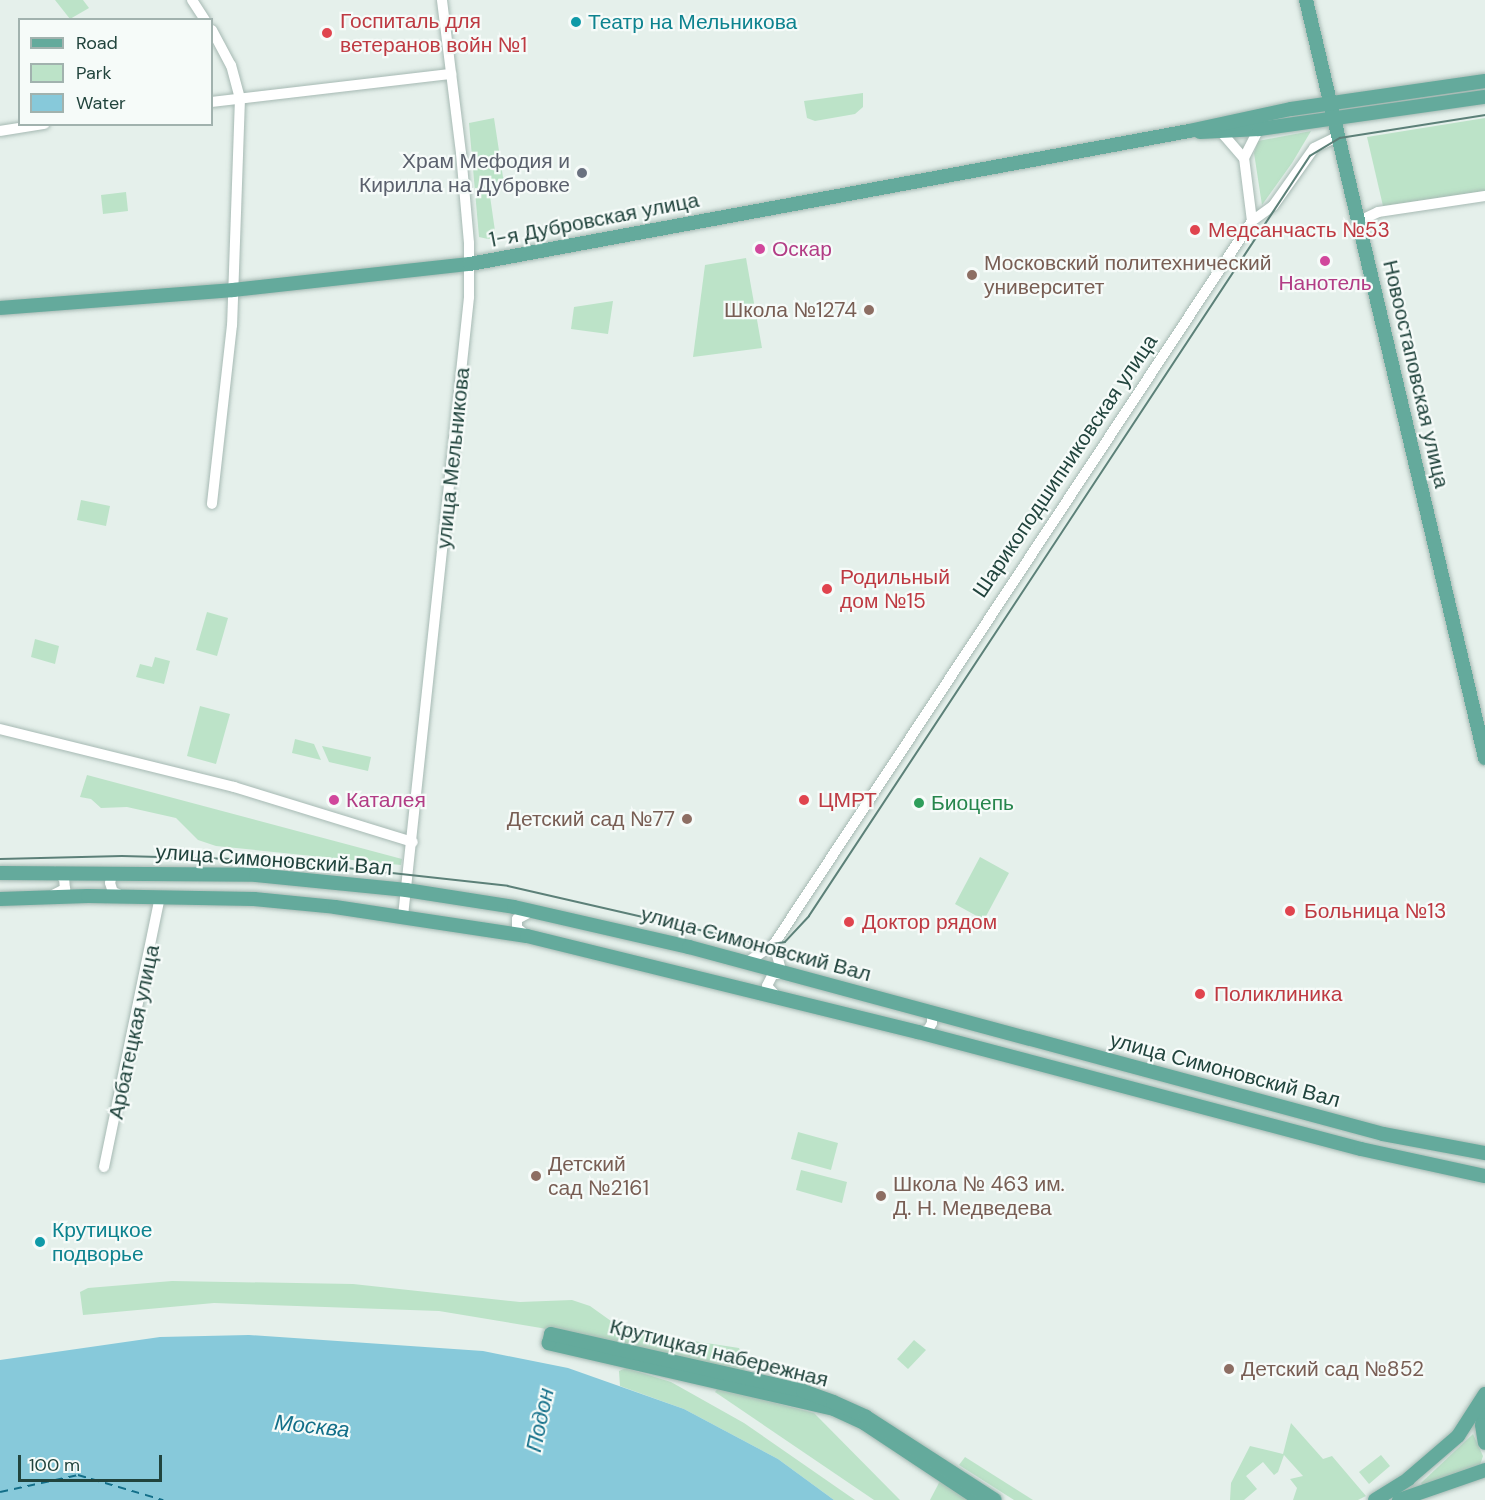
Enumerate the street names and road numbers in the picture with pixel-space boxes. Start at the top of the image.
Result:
street label: 1-я Дубровская улица [487,187,701,253]
street label: Новоостаповская улица [1377,258,1455,490]
street label: Шарикоподшипниковская улица [967,330,1163,602]
street label: улица Мельникова [431,366,475,550]
street label: улица Симоновский Вал [155,839,393,881]
street label: улица Симоновский Вал [638,901,874,987]
street label: Арбатецкая улица [103,943,165,1121]
street label: улица Симоновский Вал [1107,1027,1343,1113]
street label: Крутицкая набережная [607,1314,831,1392]

